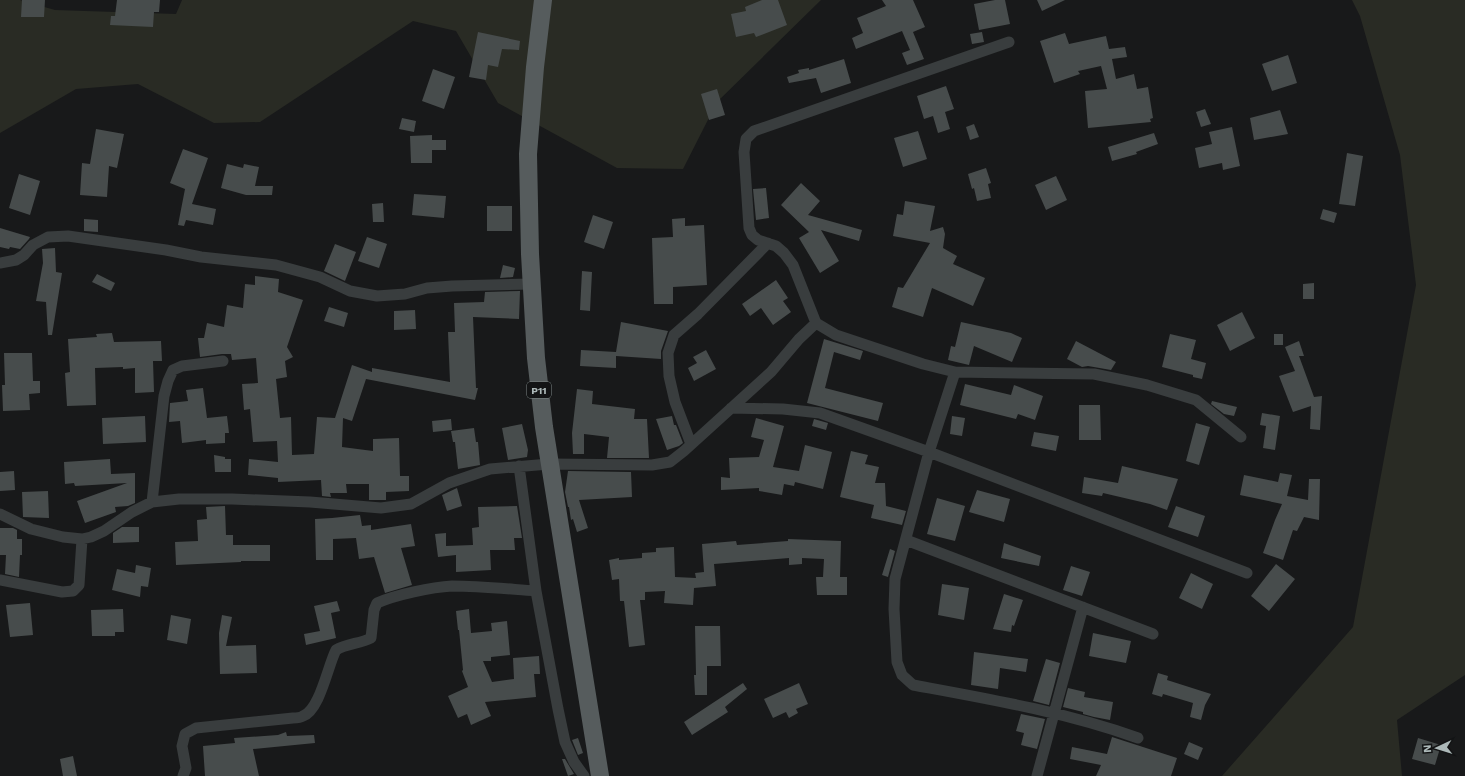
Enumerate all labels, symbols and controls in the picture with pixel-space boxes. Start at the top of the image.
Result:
road number: P11 [527,382,551,398]
north arrow [1417,728,1457,768]
text: N [1421,744,1434,753]

